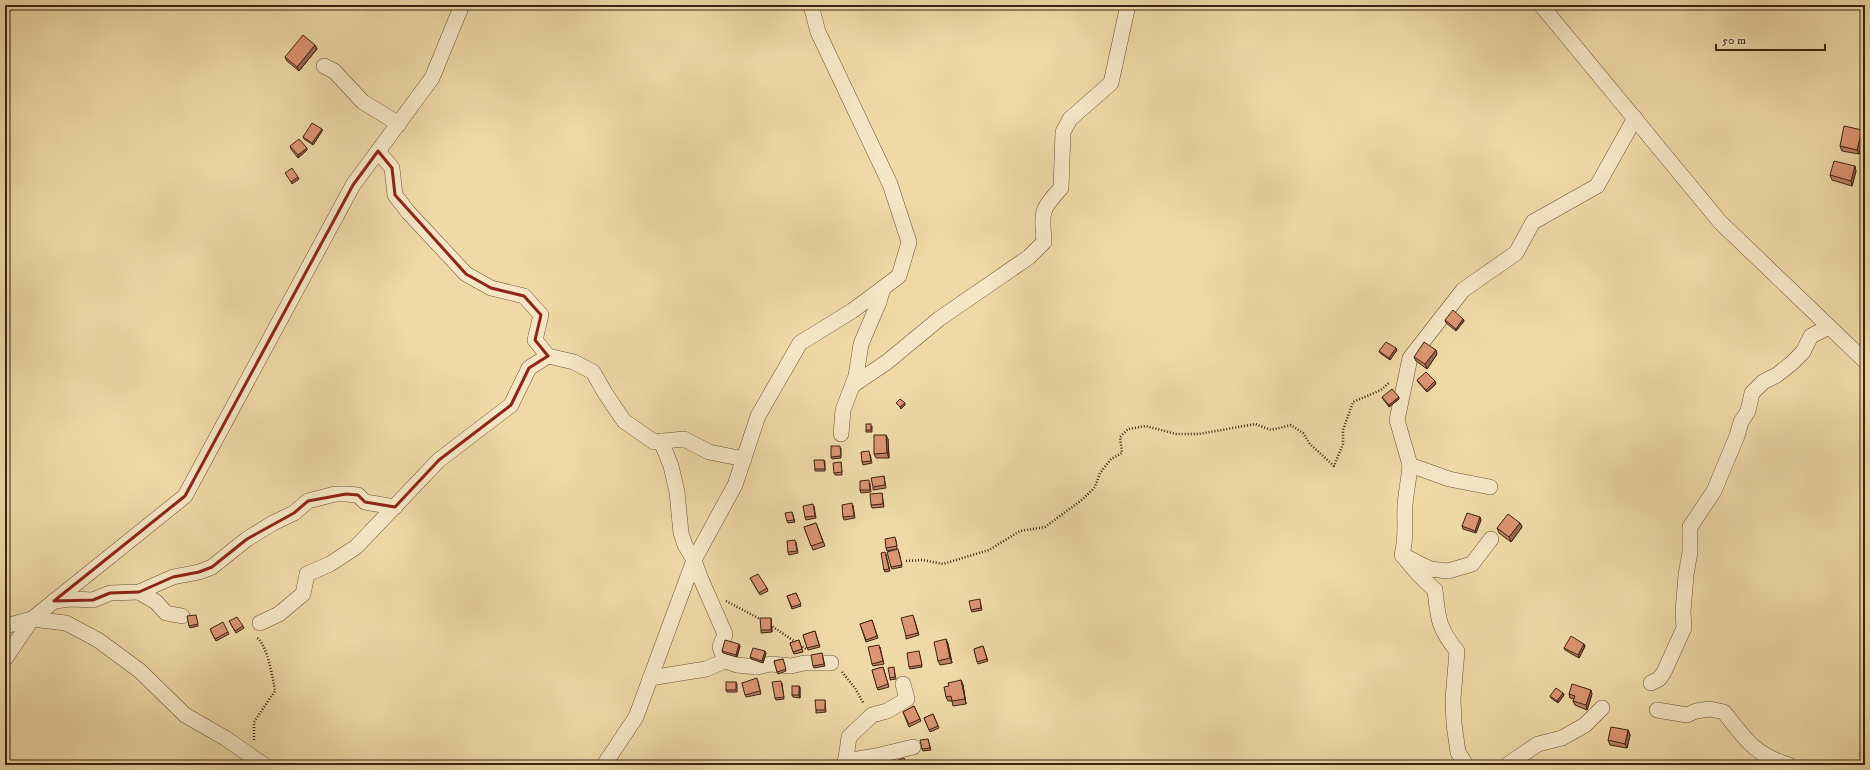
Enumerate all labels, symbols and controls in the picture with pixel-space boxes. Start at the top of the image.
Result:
scale bar [1716,26,1825,52]
text: 50 m [1722,33,1746,48]

